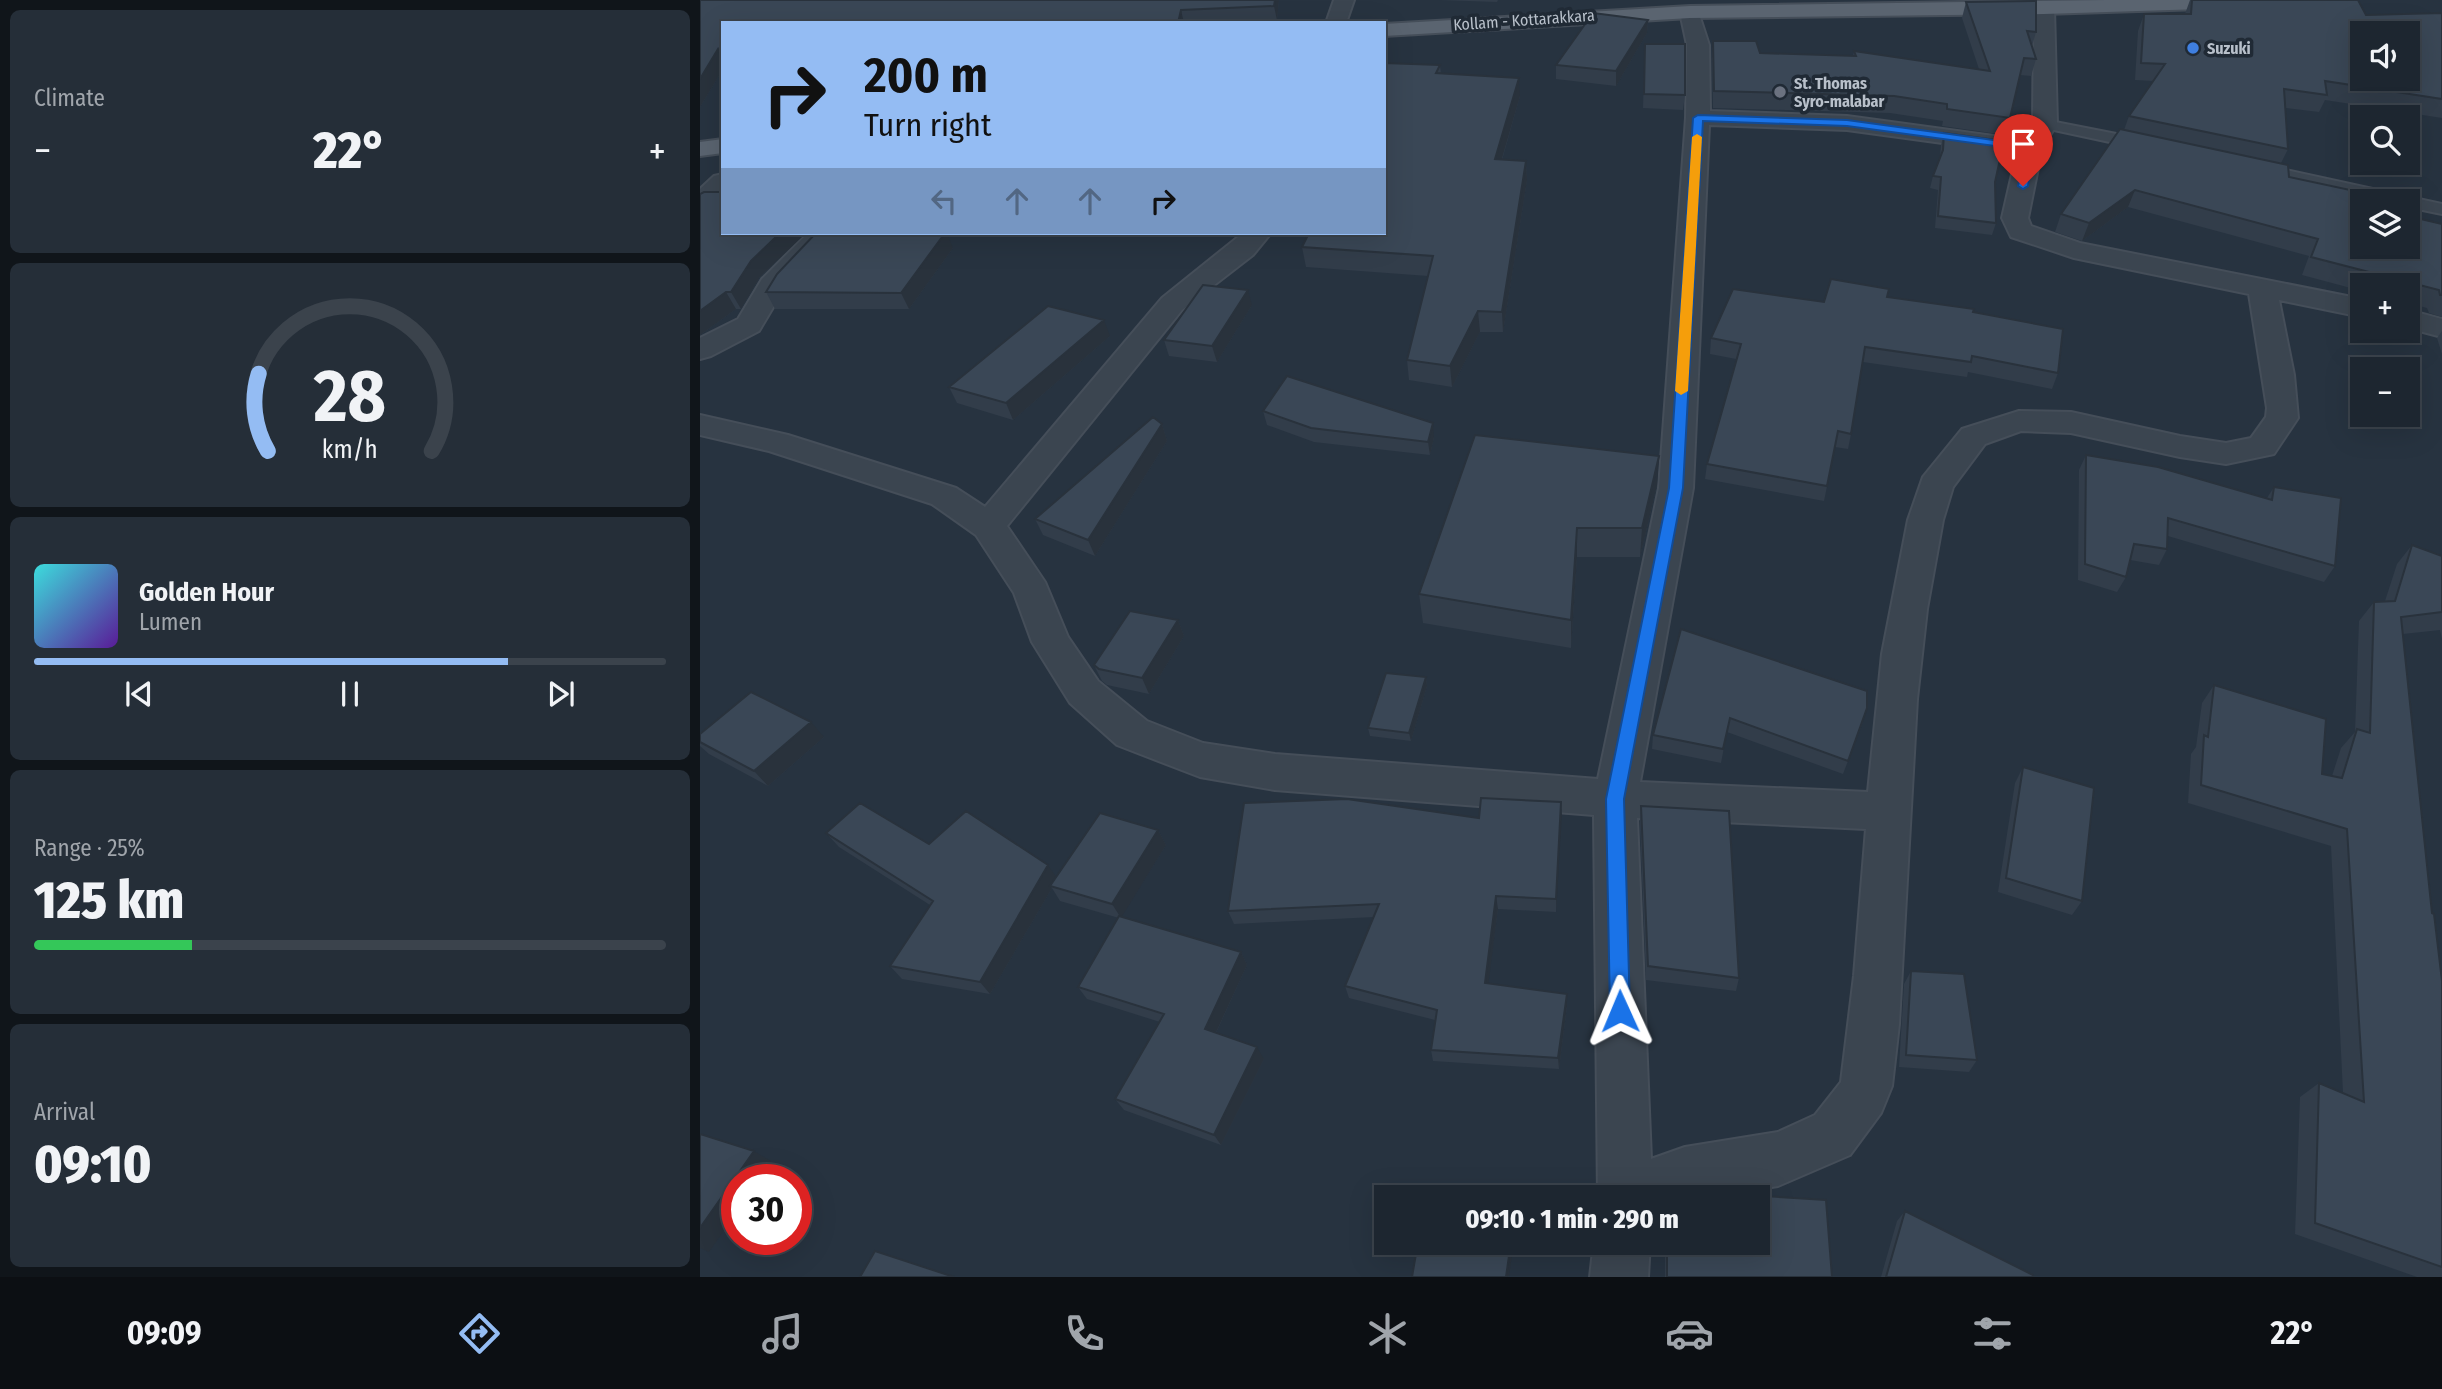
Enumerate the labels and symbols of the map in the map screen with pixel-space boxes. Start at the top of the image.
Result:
street label: Kollam - Kottarakkara [1453,6,1596,34]
place label: Suzuki [2207,39,2251,58]
marker: Suzuki [2185,40,2201,56]
place label: St. Thomas Syro-malabar [1794,74,1884,111]
marker: St. Thomas Syro-malabar [1772,84,1788,100]
pin [1993,114,2053,186]
position arrow [1583,974,1657,1048]
speed limit sign: 30 [721,1164,812,1255]

